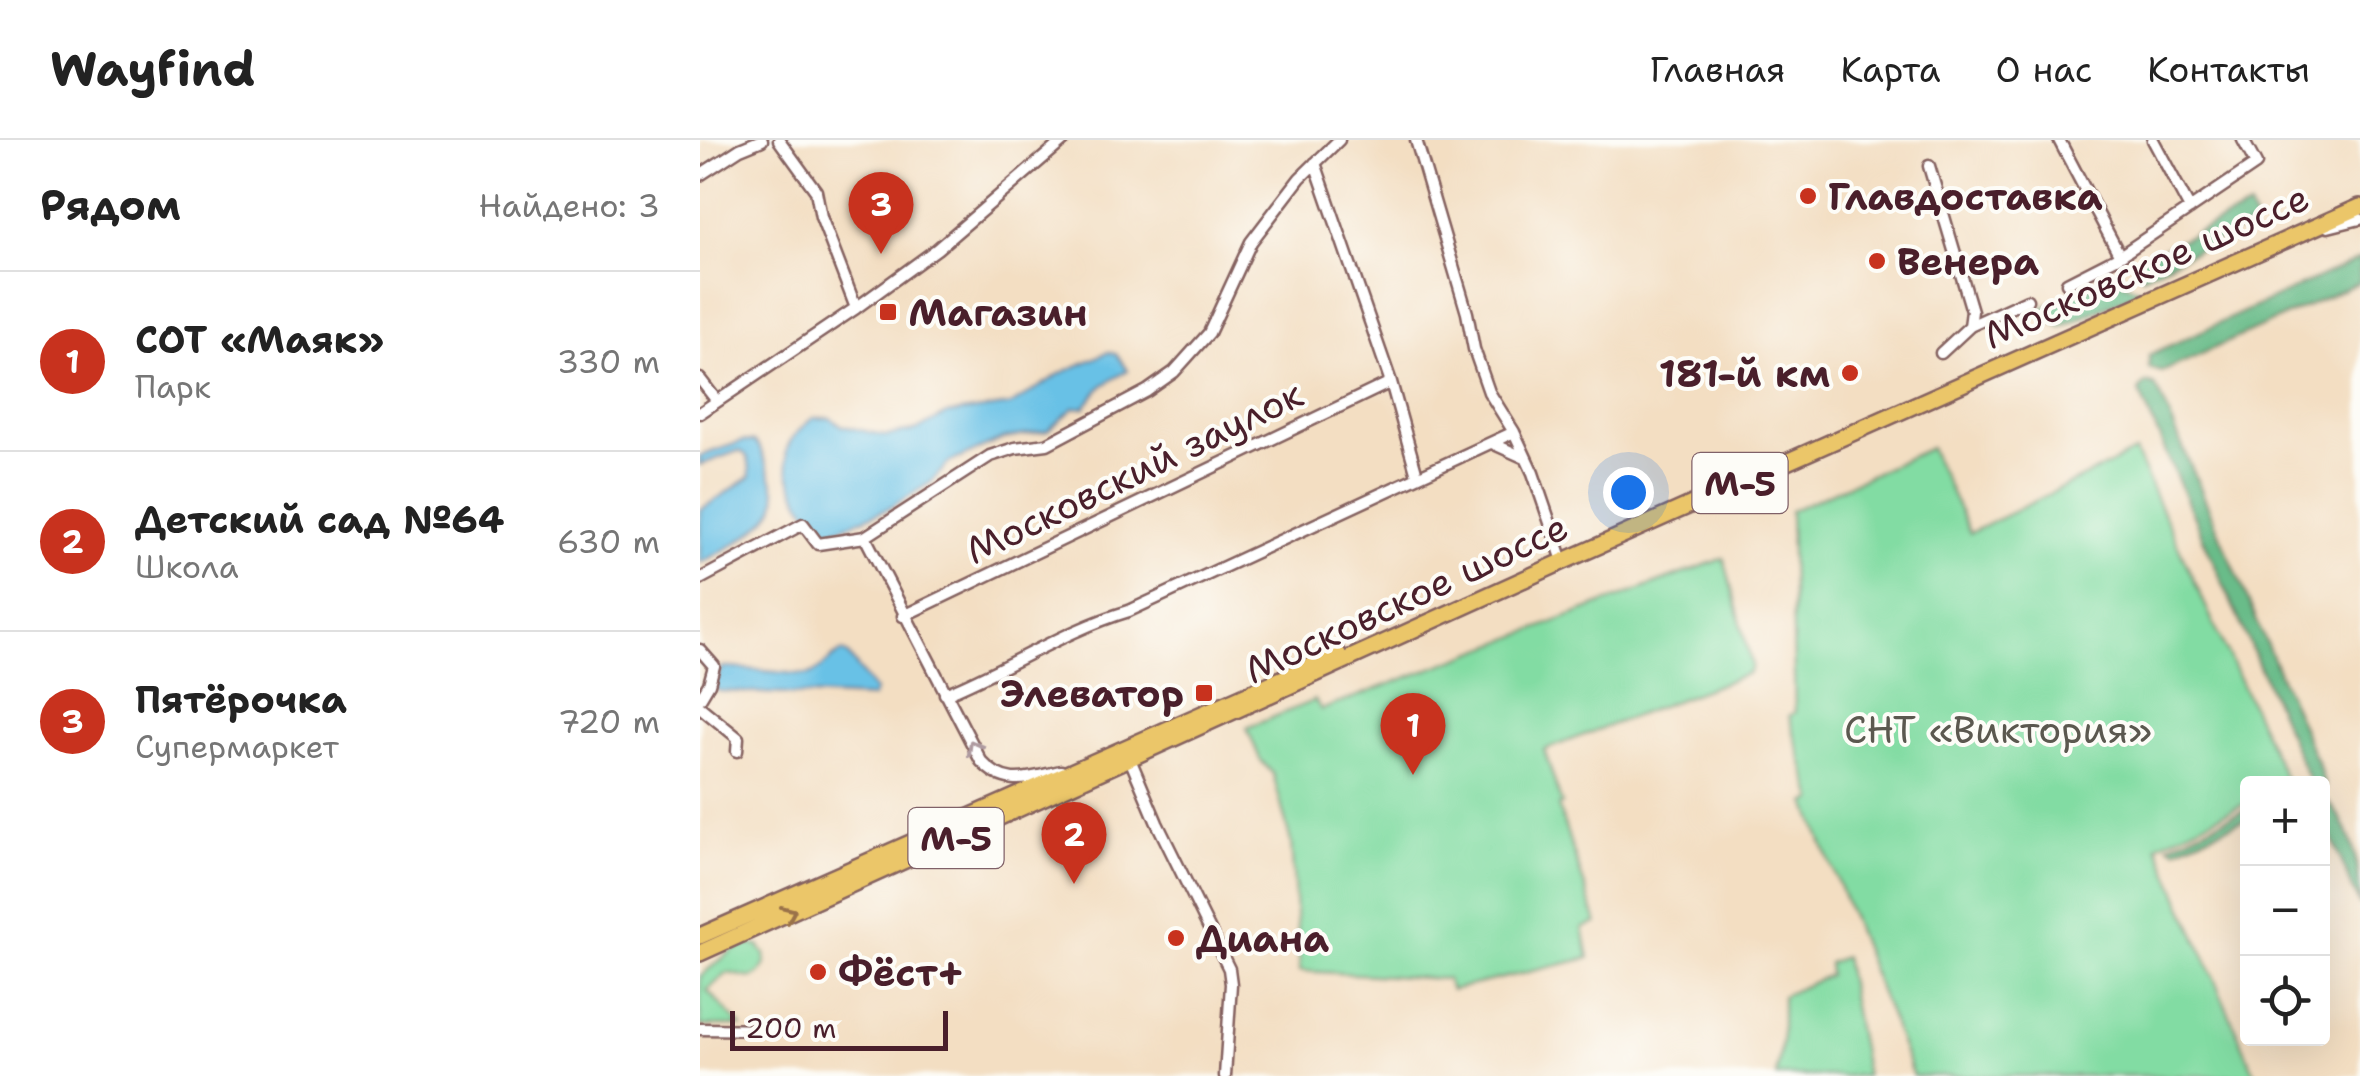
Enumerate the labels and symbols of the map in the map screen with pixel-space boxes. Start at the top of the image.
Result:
place label: Главдоставка [1828,171,2103,222]
street label: Московское шоссе [1975,171,2317,361]
pin: 3 [848,172,914,254]
marker: Главдоставка [1797,185,1819,207]
place label: Венера [1897,236,2039,287]
marker: Венера [1866,250,1888,272]
place label: Магазин [908,287,1088,338]
marker: Магазин [877,301,899,323]
place label: 181-й км [1659,348,1830,399]
marker: 181-й км [1839,362,1861,384]
street label: Московский заулок [957,368,1311,576]
road number: М-5 [1692,453,1788,513]
your location [1603,467,1654,518]
street label: Московское шоссе [1236,501,1576,695]
place label: Элеватор [1000,668,1184,719]
marker: Элеватор [1193,682,1215,704]
pin: 1 [1380,692,1446,775]
park label: СНТ «Виктория» [1844,704,2152,755]
one-way arrow [966,740,986,758]
pin: 2 [1042,802,1106,884]
road number: М-5 [908,808,1004,868]
one-way arrow [779,905,797,925]
place label: Диана [1196,913,1329,964]
marker: Диана [1165,927,1187,949]
place label: Фёст+ [838,947,964,998]
marker: Фёст+ [807,961,829,983]
scale bar [730,1006,948,1050]

